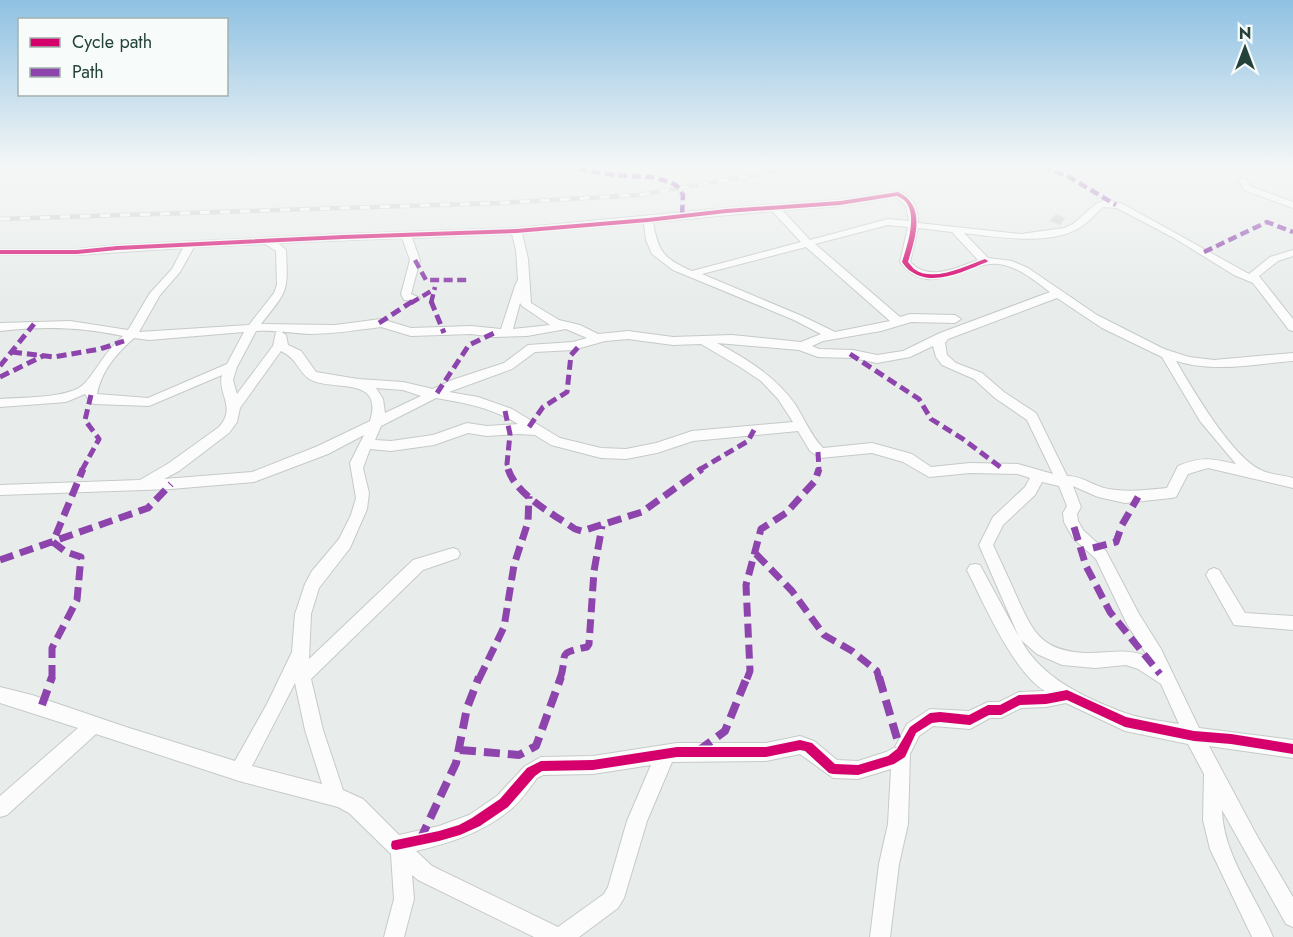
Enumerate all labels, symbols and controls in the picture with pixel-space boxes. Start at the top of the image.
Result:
legend [18,18,228,96]
north arrow [1215,18,1275,78]
text: N [1239,22,1251,45]
text: Cycle path [72,29,152,55]
text: Path [72,59,104,85]

